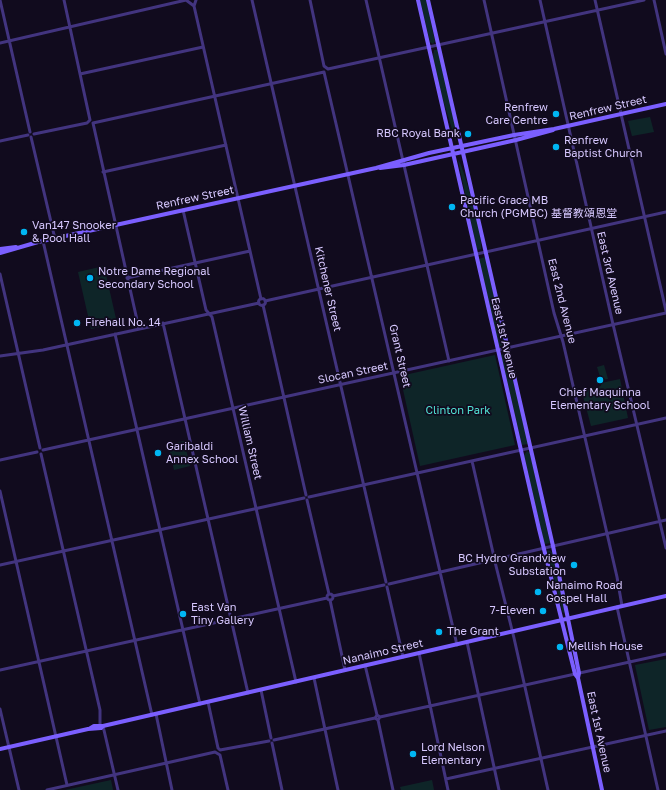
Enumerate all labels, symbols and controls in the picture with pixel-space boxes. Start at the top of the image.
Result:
street label: Renfrew Street [568,93,648,123]
place label: Renfrew Care Centre [486,101,548,127]
marker: Renfrew Care Centre [551,109,561,119]
place label: RBC Royal Bank [376,127,460,141]
marker: RBC Royal Bank [463,129,473,139]
place label: Renfrew Baptist Church [564,134,643,160]
marker: Renfrew Baptist Church [551,142,561,152]
street label: Renfrew Street [155,183,235,213]
place label: Pacific Grace MB Church (PGMBC) 基督教頌恩堂 [460,194,617,220]
marker: Pacific Grace MB Church (PGMBC) 基督教頌恩堂 [447,202,457,212]
place label: Van147 Snooker & Pool Hall [32,219,116,245]
marker: Van147 Snooker & Pool Hall [19,227,29,237]
street label: East 3rd Avenue [594,230,626,316]
street label: Kitchener Street [312,245,344,333]
street label: East 2nd Avenue [545,257,579,345]
place label: Notre Dame Regional Secondary School [98,265,210,291]
marker: Notre Dame Regional Secondary School [85,273,95,283]
street label: East 1st Avenue [488,296,520,380]
place label: Firehall No. 14 [85,316,161,330]
marker: Firehall No. 14 [72,318,82,328]
street label: Grant Street [386,323,414,389]
street label: Slocan Street [317,359,389,387]
marker: Chief Maquinna Elementary School [595,375,605,385]
place label: Chief Maquinna Elementary School [550,386,650,412]
park label: Clinton Park [426,404,490,418]
street label: William Street [235,405,265,481]
place label: Garibaldi Annex School [166,440,238,466]
marker: Garibaldi Annex School [153,448,163,458]
place label: BC Hydro Grandview Substation [458,552,566,578]
marker: BC Hydro Grandview Substation [569,560,579,570]
place label: Nanaimo Road Gospel Hall [546,579,623,605]
marker: Nanaimo Road Gospel Hall [533,587,543,597]
place label: East Van Tiny Gallery [191,601,254,627]
place label: 7-Eleven [490,604,535,618]
marker: 7-Eleven [538,606,548,616]
marker: East Van Tiny Gallery [178,609,188,619]
place label: The Grant [447,625,499,639]
marker: The Grant [434,627,444,637]
street label: Nanaimo Street [341,636,425,668]
place label: Mellish House [568,640,643,654]
marker: Mellish House [555,642,565,652]
street label: East 1st Avenue [584,690,614,774]
place label: Lord Nelson Elementary [421,741,485,767]
marker: Lord Nelson Elementary [408,749,418,759]

